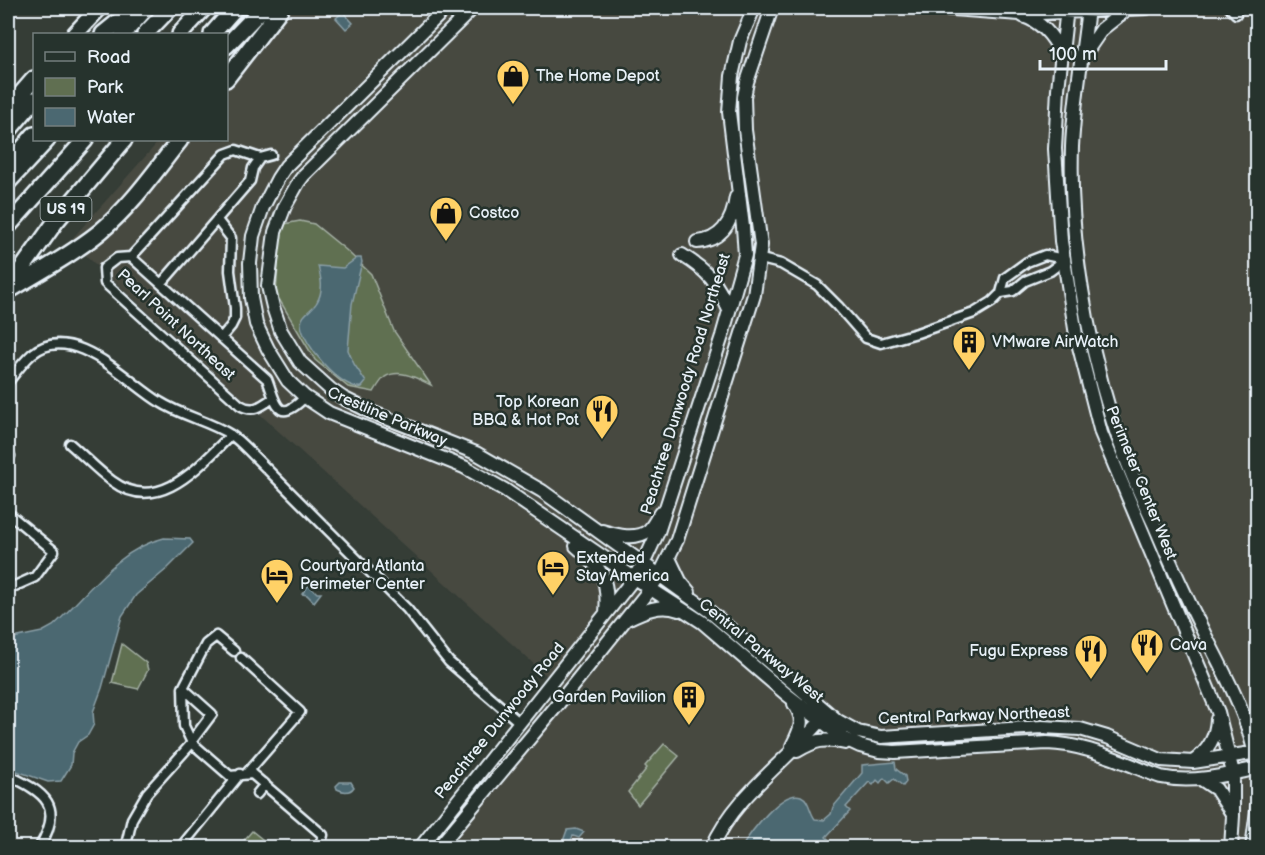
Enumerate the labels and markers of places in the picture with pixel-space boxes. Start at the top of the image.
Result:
shop icon: The Home Depot [495,58,531,105]
place label: The Home Depot [536,67,660,86]
shop icon: Costco [428,195,464,242]
place label: Costco [469,204,519,223]
building icon: VMware AirWatch [951,324,987,371]
place label: VMware AirWatch [992,333,1119,352]
place label: Top Korean BBQ & Hot Pot [472,393,579,430]
restaurant icon: Top Korean BBQ & Hot Pot [584,393,620,440]
hotel icon: Extended Stay America [535,549,571,596]
place label: Extended Stay America [576,549,669,586]
hotel icon: Courtyard Atlanta Perimeter Center [259,557,295,604]
place label: Courtyard Atlanta Perimeter Center [300,557,425,594]
restaurant icon: Cava [1129,627,1165,674]
restaurant icon: Fugu Express [1073,633,1109,680]
place label: Cava [1170,636,1207,655]
place label: Fugu Express [969,642,1068,661]
building icon: Garden Pavilion [671,679,707,726]
place label: Garden Pavilion [552,688,666,707]

